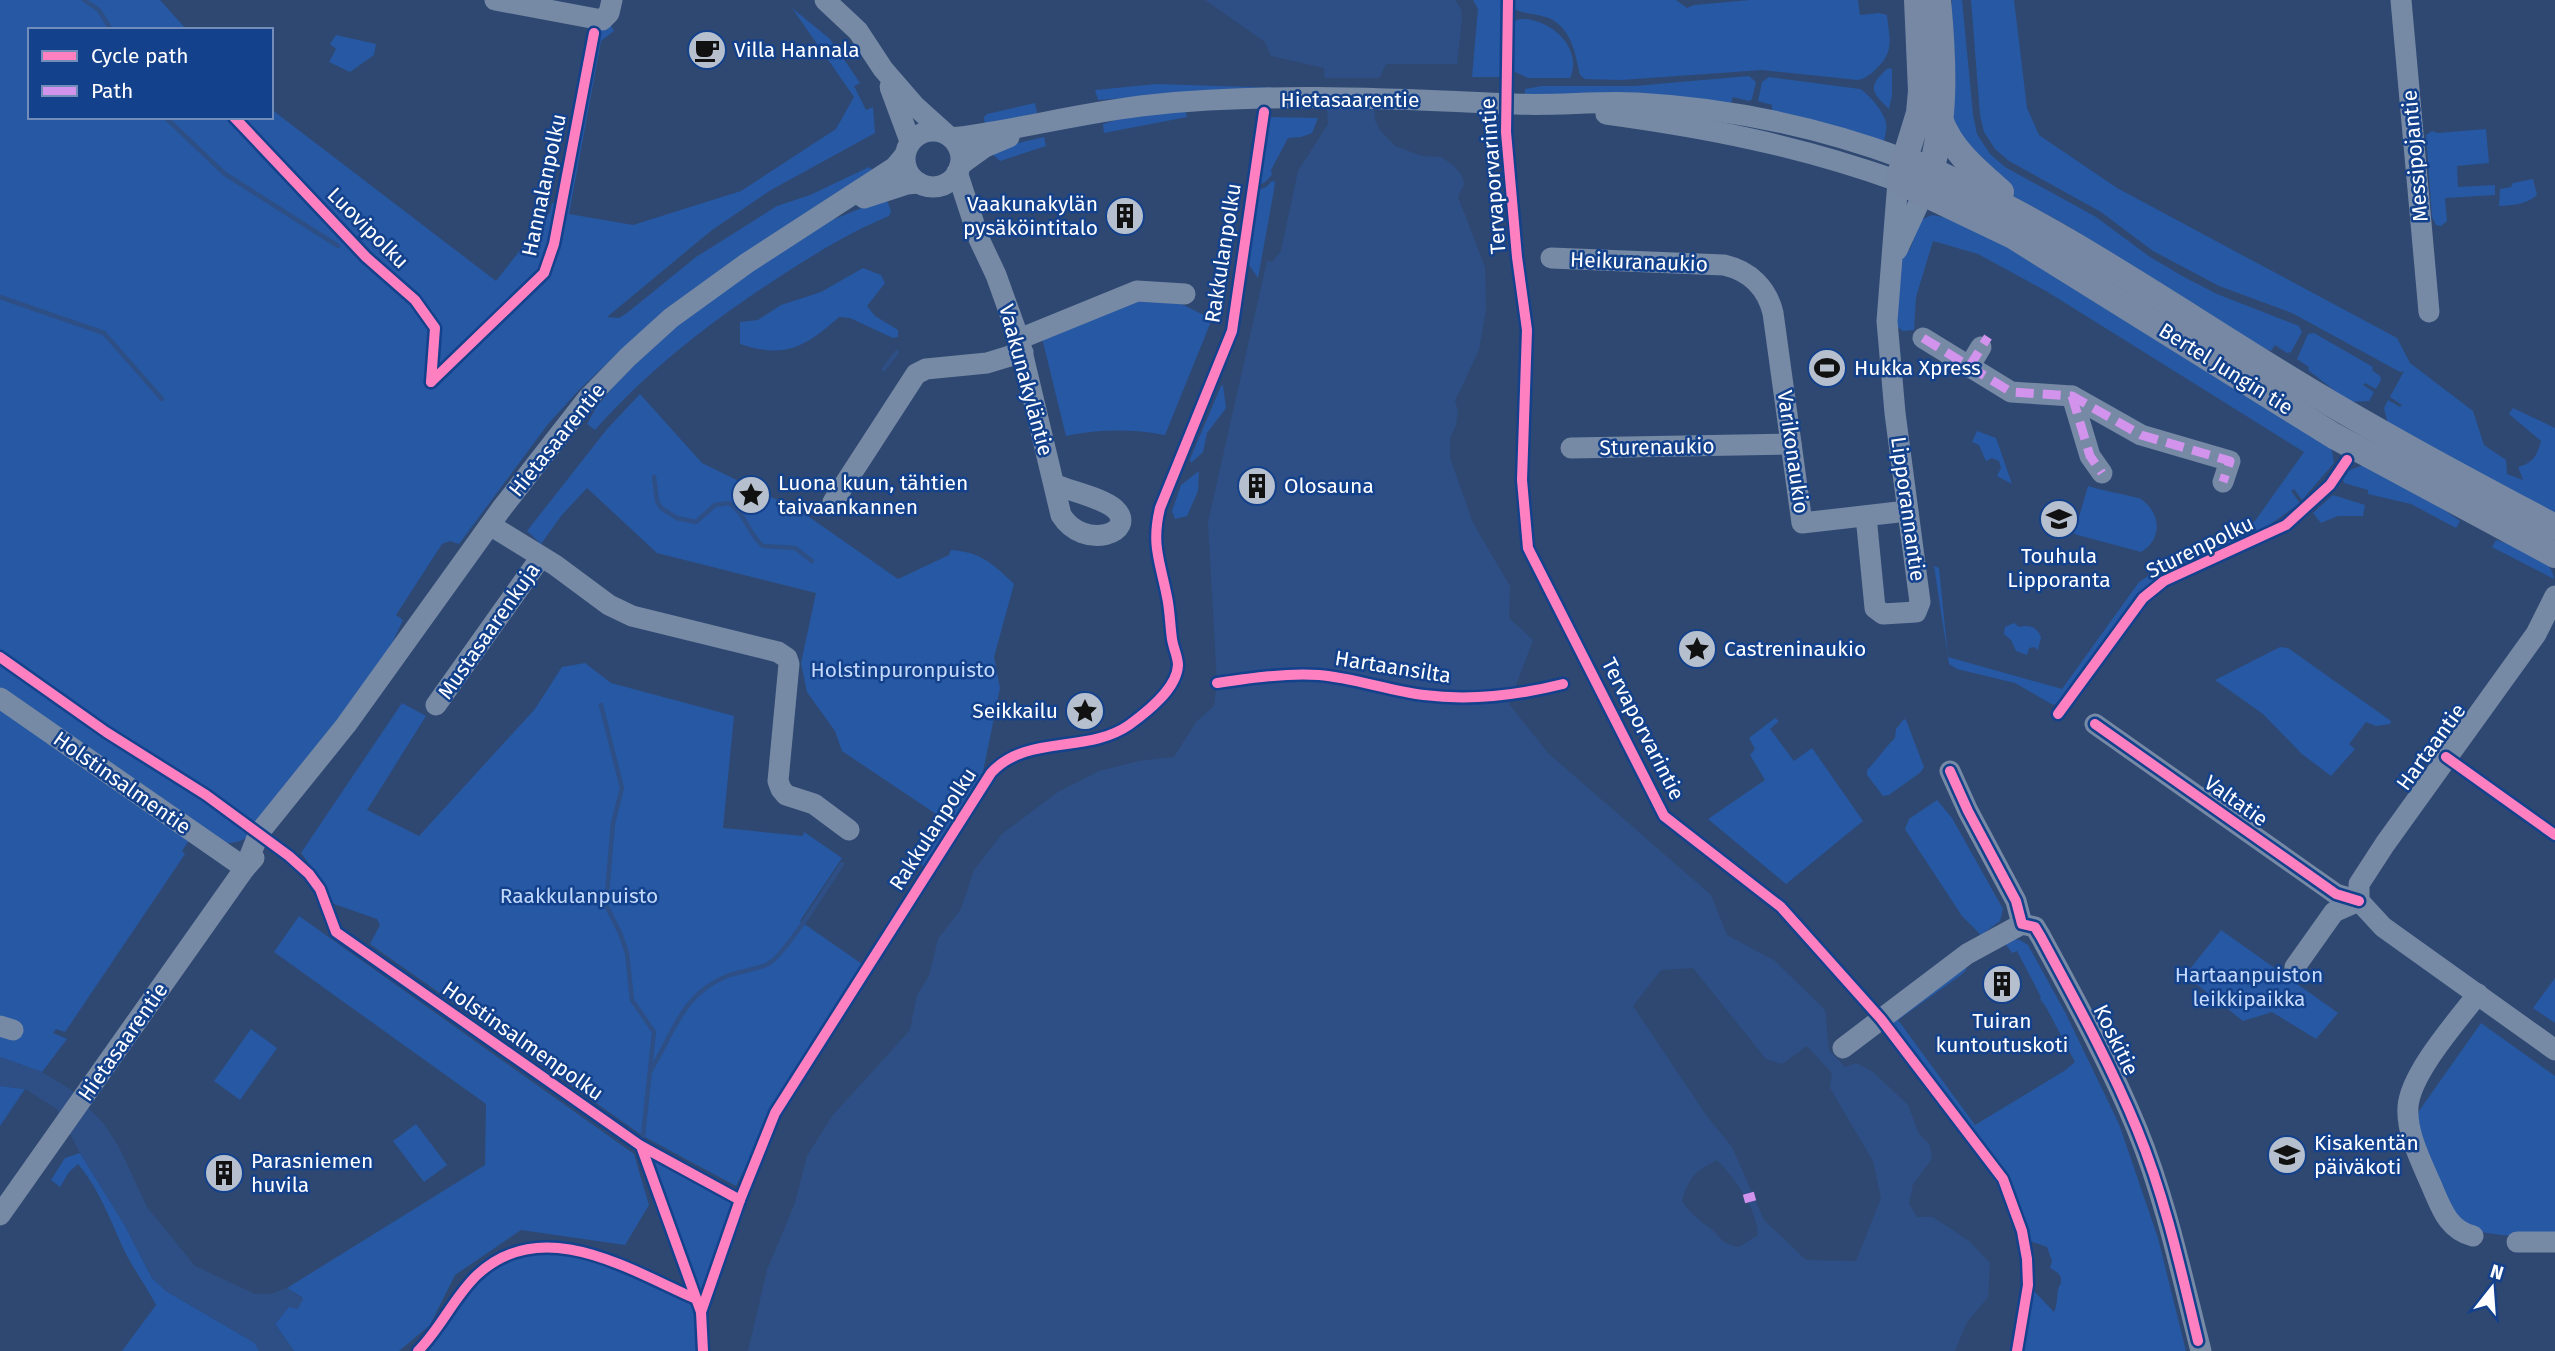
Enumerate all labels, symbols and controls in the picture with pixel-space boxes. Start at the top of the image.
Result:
legend [28,28,273,119]
cafe icon: Villa Hannala [686,29,728,71]
place label: Villa Hannala [734,37,860,63]
text: Cycle path [91,43,189,69]
text: Path [91,78,133,104]
street label: Hietasaarentie [1281,87,1419,113]
street label: Messipojantie [2396,89,2434,223]
street label: Tervaporvarintie [1475,97,1511,255]
street label: Hannalanpolku [516,111,572,259]
street label: Rakkulanpolku [1199,181,1247,325]
street label: Luovipolku [322,182,414,274]
place label: Vaakunakylän pysäköintitalo [963,191,1098,241]
building icon: Vaakunakylän pysäköintitalo [1104,195,1146,237]
street label: Heikuranaukio [1570,247,1708,277]
street label: Vaakunakyläntie [993,301,1059,459]
street label: Bertel Jungin tie [2154,317,2298,421]
sports icon: Hukka Xpress [1806,347,1848,389]
place label: Hukka Xpress [1854,355,1981,381]
street label: Hietasaarentie [503,378,611,502]
street label: Varikonaukio [1771,389,1815,515]
street label: Sturenaukio [1599,433,1715,461]
street label: Lipporannantie [1885,435,1931,583]
building icon: Olosauna [1236,465,1278,507]
place label: Luona kuun, tähtien taivaankannen [778,470,968,520]
place label: Olosauna [1284,473,1374,499]
place icon: Luona kuun, tähtien taivaankannen [730,474,772,516]
school or university icon: Touhula Lipporanta [2038,498,2080,540]
street label: Sturenpolku [2142,510,2258,584]
place label: Touhula Lipporanta [2007,543,2111,593]
street label: Mustasaarenkuja [432,558,546,704]
place icon: Castreninaukio [1676,628,1718,670]
place label: Castreninaukio [1724,636,1866,662]
street label: Hartaansilta [1333,645,1453,689]
street label: Tervaporvarintie [1596,654,1690,804]
park label: Holstinpuronpuisto [810,657,996,683]
place icon: Seikkailu [1064,690,1106,732]
place label: Seikkailu [972,698,1058,724]
street label: Hartaantie [2391,698,2471,796]
street label: Holstinsalmentie [48,726,196,840]
street label: Rakkulanpolku [884,763,982,895]
street label: Valtatie [2199,770,2273,832]
park label: Raakkulanpuisto [500,883,658,909]
park label: Hartaanpuiston leikkipaikka [2175,962,2323,1012]
building icon: Tuiran kuntoutuskoti [1981,963,2023,1005]
street label: Holstinsalmenpolku [437,976,609,1106]
street label: Hietasaarentie [73,978,173,1106]
street label: Koskitie [2088,1000,2144,1080]
place label: Tuiran kuntoutuskoti [1936,1008,2068,1058]
place label: Kisakentän päiväkoti [2314,1130,2419,1180]
school or university icon: Kisakentän päiväkoti [2266,1134,2308,1176]
place label: Parasniemen huvila [251,1148,373,1198]
building icon: Parasniemen huvila [203,1152,245,1194]
north arrow [2457,1253,2527,1323]
text: N [2487,1259,2506,1285]

